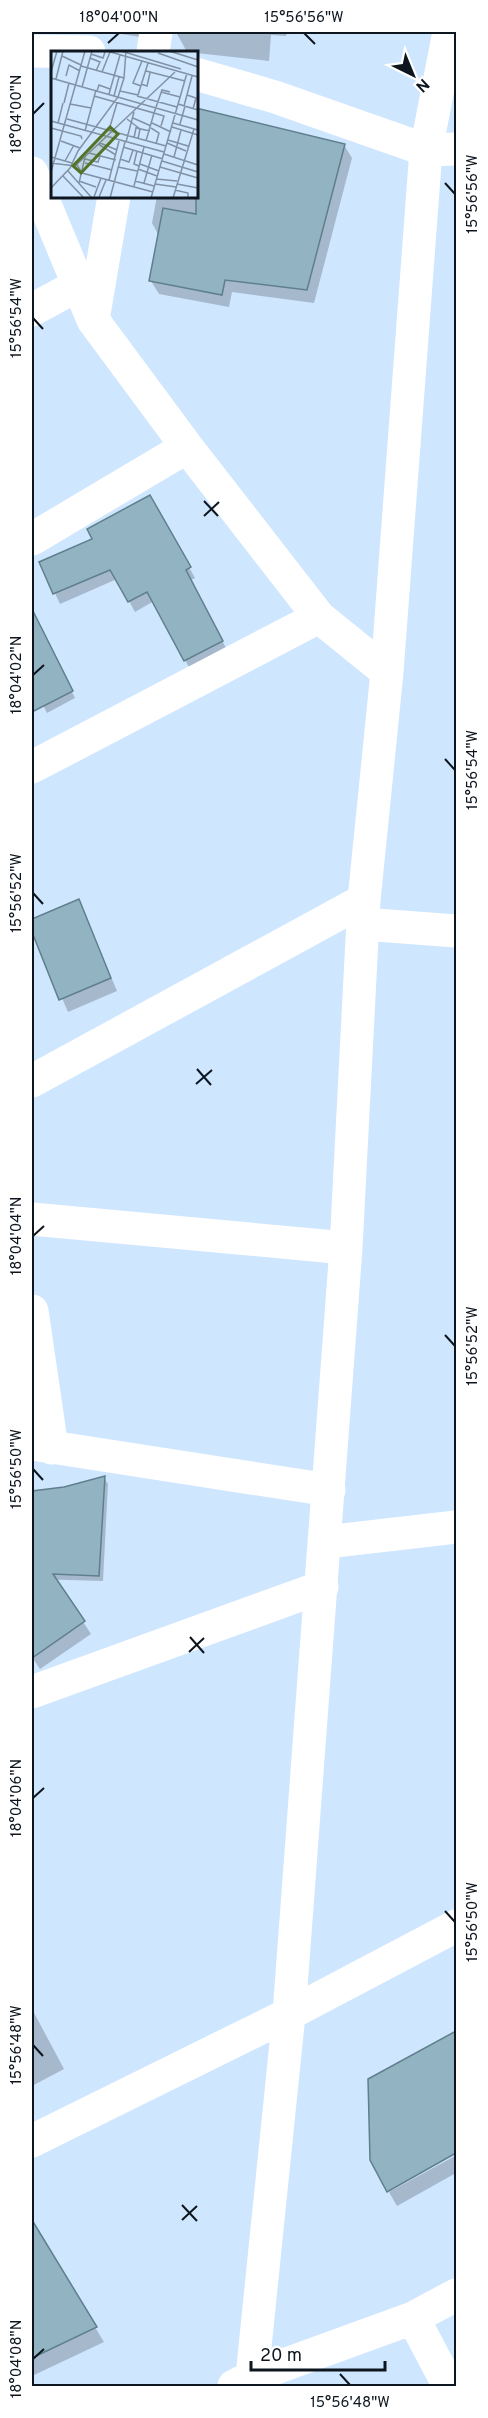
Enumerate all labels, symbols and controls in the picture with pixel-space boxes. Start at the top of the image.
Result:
text: 18°04'00"N [80,9,158,28]
text: 15°56'56"W [264,9,344,28]
north arrow [383,45,443,105]
inset map [51,51,198,198]
text: N [411,73,433,96]
text: 18°04'00"N [8,75,27,153]
text: 15°56'56"W [464,154,483,234]
text: 15°56'54"W [8,278,27,358]
text: 18°04'02"N [8,636,27,714]
text: 15°56'54"W [464,730,483,810]
text: 15°56'52"W [8,853,27,933]
text: 18°04'04"N [8,1197,27,1275]
text: 15°56'52"W [464,1306,483,1386]
text: 15°56'50"W [8,1429,27,1509]
text: 18°04'06"N [8,1759,27,1837]
text: 15°56'50"W [464,1882,483,1962]
text: 15°56'48"W [8,2005,27,2085]
text: 18°04'08"N [8,2320,27,2398]
scale bar [251,2334,384,2372]
text: 20 m [260,2345,302,2368]
text: 15°56'48"W [310,2394,390,2413]

